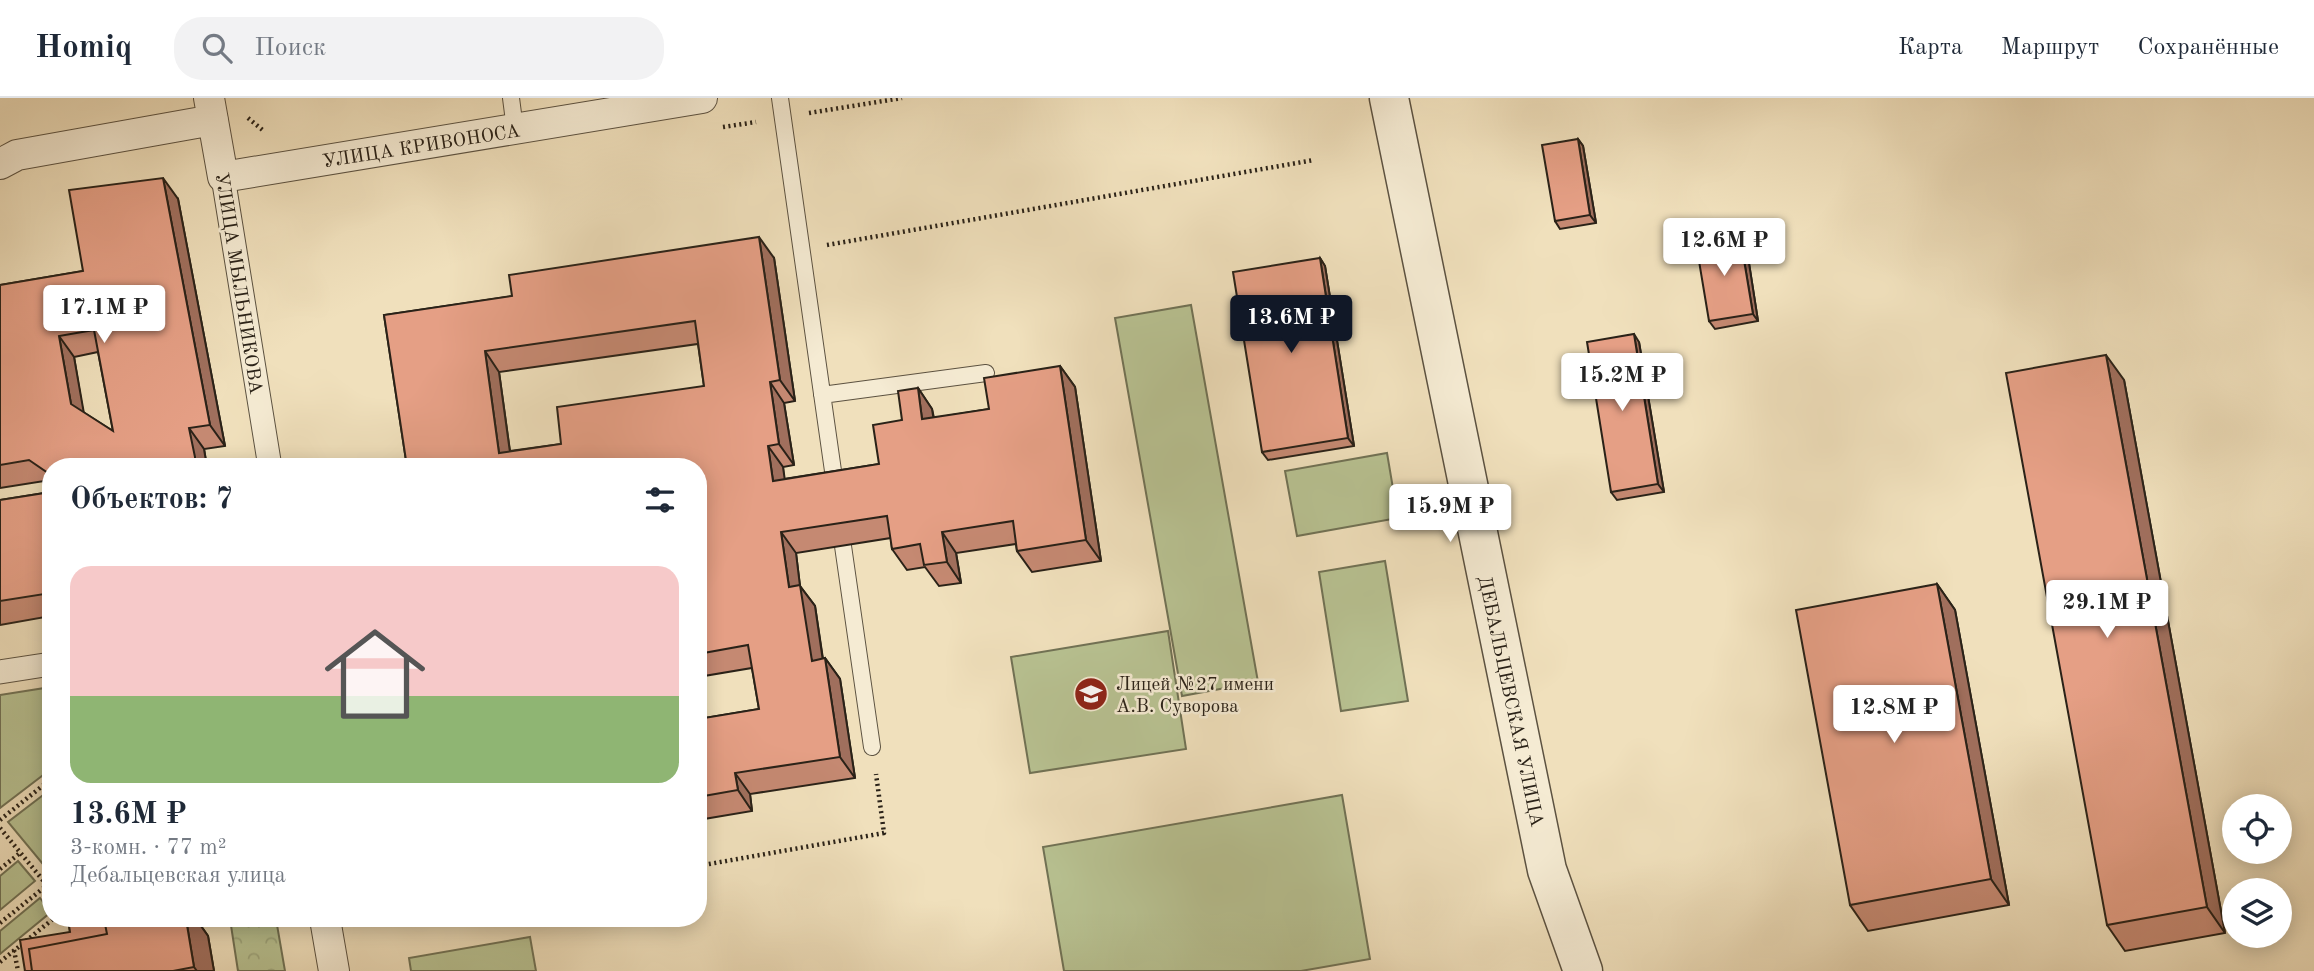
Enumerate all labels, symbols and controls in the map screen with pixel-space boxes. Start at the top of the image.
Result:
search box [174,17,664,80]
icon: search [198,29,236,67]
text: Homiq [35,32,132,65]
text: Поиск [254,35,326,61]
text: Карта [1898,36,1963,60]
text: Маршрут [2001,36,2099,60]
text: Сохранённые [2137,36,2279,60]
street label: УЛИЦА КРИВОНОСА [321,122,522,172]
street label: УЛИЦА МЫЛЬНИКОВА [211,171,265,396]
pin: 12.6M ₽ [1659,218,1789,278]
text: 12.6M ₽ [1679,229,1769,252]
pin: 17.1M ₽ [39,286,169,345]
text: 17.1M ₽ [59,296,149,319]
pin: 13.6M ₽ [1226,296,1356,355]
text: 13.6M ₽ [1246,306,1336,329]
pin: 15.2M ₽ [1557,354,1687,413]
text: 15.2M ₽ [1577,364,1667,387]
icon: filters [641,481,679,519]
pin: 15.9M ₽ [1385,484,1515,544]
text: Объектов: 7 [70,485,233,515]
text: 15.9M ₽ [1405,495,1495,518]
street label: ДЕБАЛЬЦЕВСКАЯ УЛИЦА [1474,574,1546,829]
pin: 29.1M ₽ [2042,580,2172,640]
text: 29.1M ₽ [2062,591,2152,614]
icon: home [312,611,438,737]
school or university icon: Лицей №27 имени А.В. Суворова [1072,675,1110,713]
place label: Лицей №27 имени А.В. Суворова [1116,676,1274,717]
pin: 12.8M ₽ [1829,686,1959,745]
text: 12.8M ₽ [1849,696,1939,719]
map controls [2222,794,2292,948]
button: locate [2222,794,2292,864]
text: 13.6M ₽ [70,800,187,830]
text: 3-комн. · 77 m² [70,836,227,859]
text: Дебальцевская улица [70,864,286,887]
button: layers [2222,878,2292,948]

